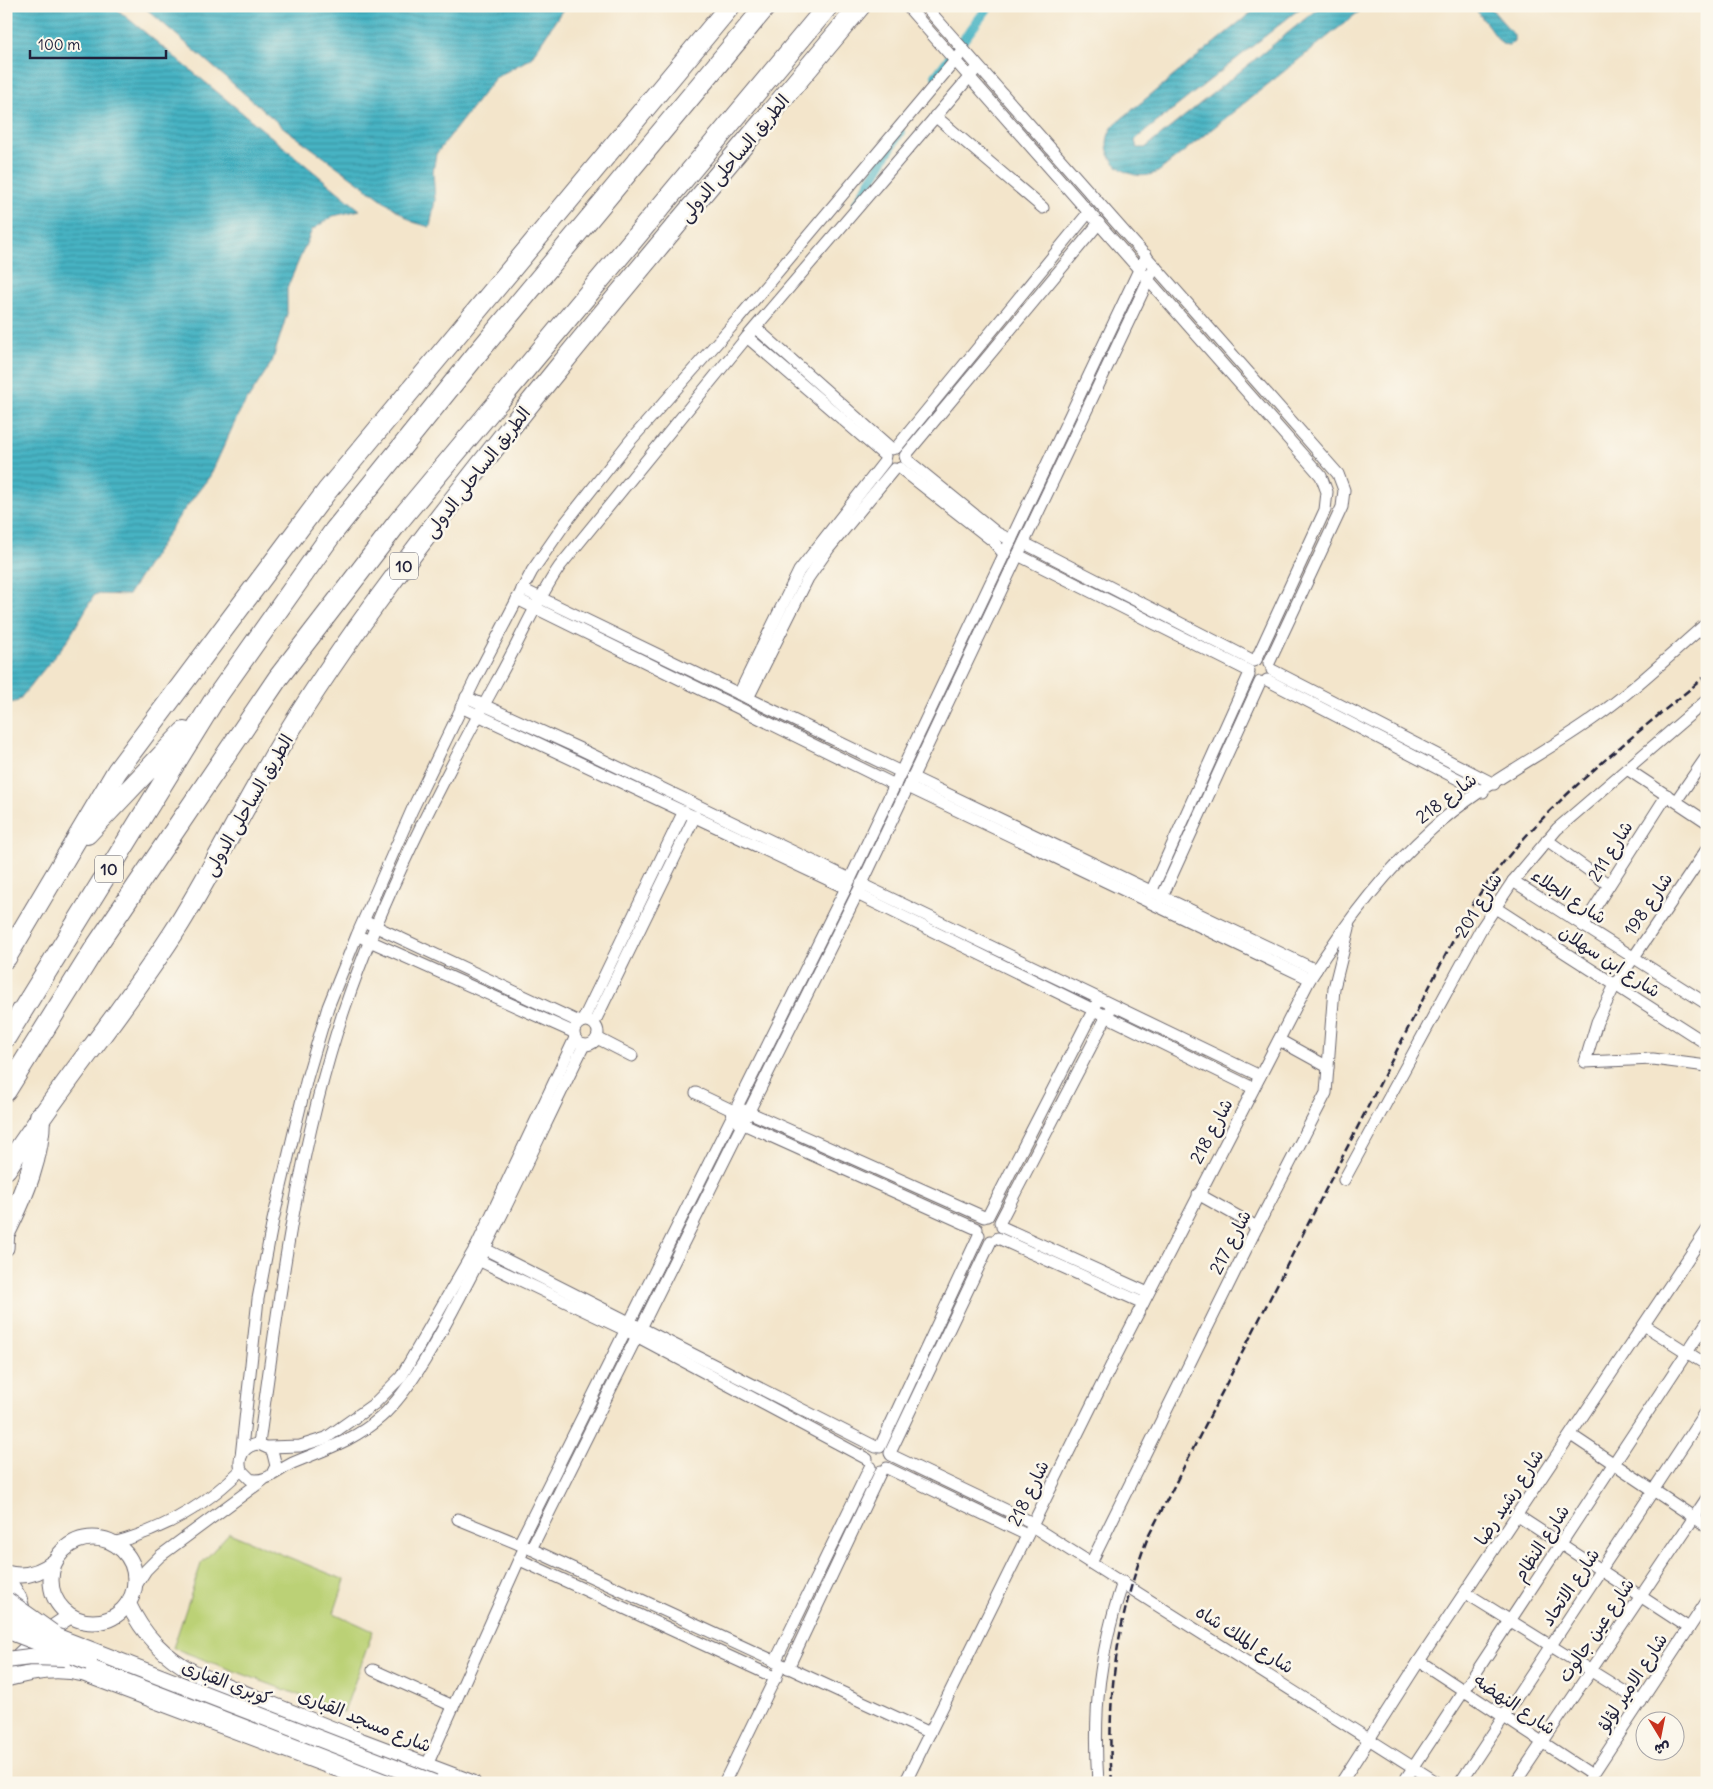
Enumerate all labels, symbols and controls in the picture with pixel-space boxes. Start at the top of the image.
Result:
scale bar [30,28,166,60]
text: 100 m [38,35,80,54]
street label: الطريق الساحلى الدولى [674,89,794,227]
street label: الطريق الساحلى الدولى [419,402,535,542]
road number: 10 [390,552,418,580]
street label: الطريق الساحلى الدولى [198,730,298,880]
street label: شارع 218 [1411,768,1482,829]
street label: شارع 211 [1582,816,1638,886]
road number: 10 [95,856,123,882]
street label: شارع الجلاء [1526,863,1611,930]
street label: شارع 201 [1449,868,1508,942]
street label: شارع 198 [1619,868,1678,940]
street label: شارع ابن سهلان [1554,920,1665,1003]
street label: شارع 218 [1184,1094,1239,1168]
street label: شارع 217 [1204,1206,1257,1278]
street label: شارع رشيد رضا [1469,1445,1549,1550]
street label: شارع 218 [1002,1456,1055,1530]
street label: شارع النظام [1508,1500,1577,1587]
street label: شارع الاتحاد [1536,1544,1605,1631]
street label: شارع عين جالوت [1553,1574,1640,1687]
street label: شارع الملك شاه [1191,1600,1298,1679]
street label: شارع الامير لؤلؤ [1591,1629,1673,1738]
street label: كوبرى القبارى [178,1654,275,1711]
street label: شارع النهضه [1469,1668,1560,1741]
street label: شارع مسجد القبارى [295,1683,435,1758]
north arrow [1636,1712,1686,1762]
text: ش [1653,1739,1671,1759]

